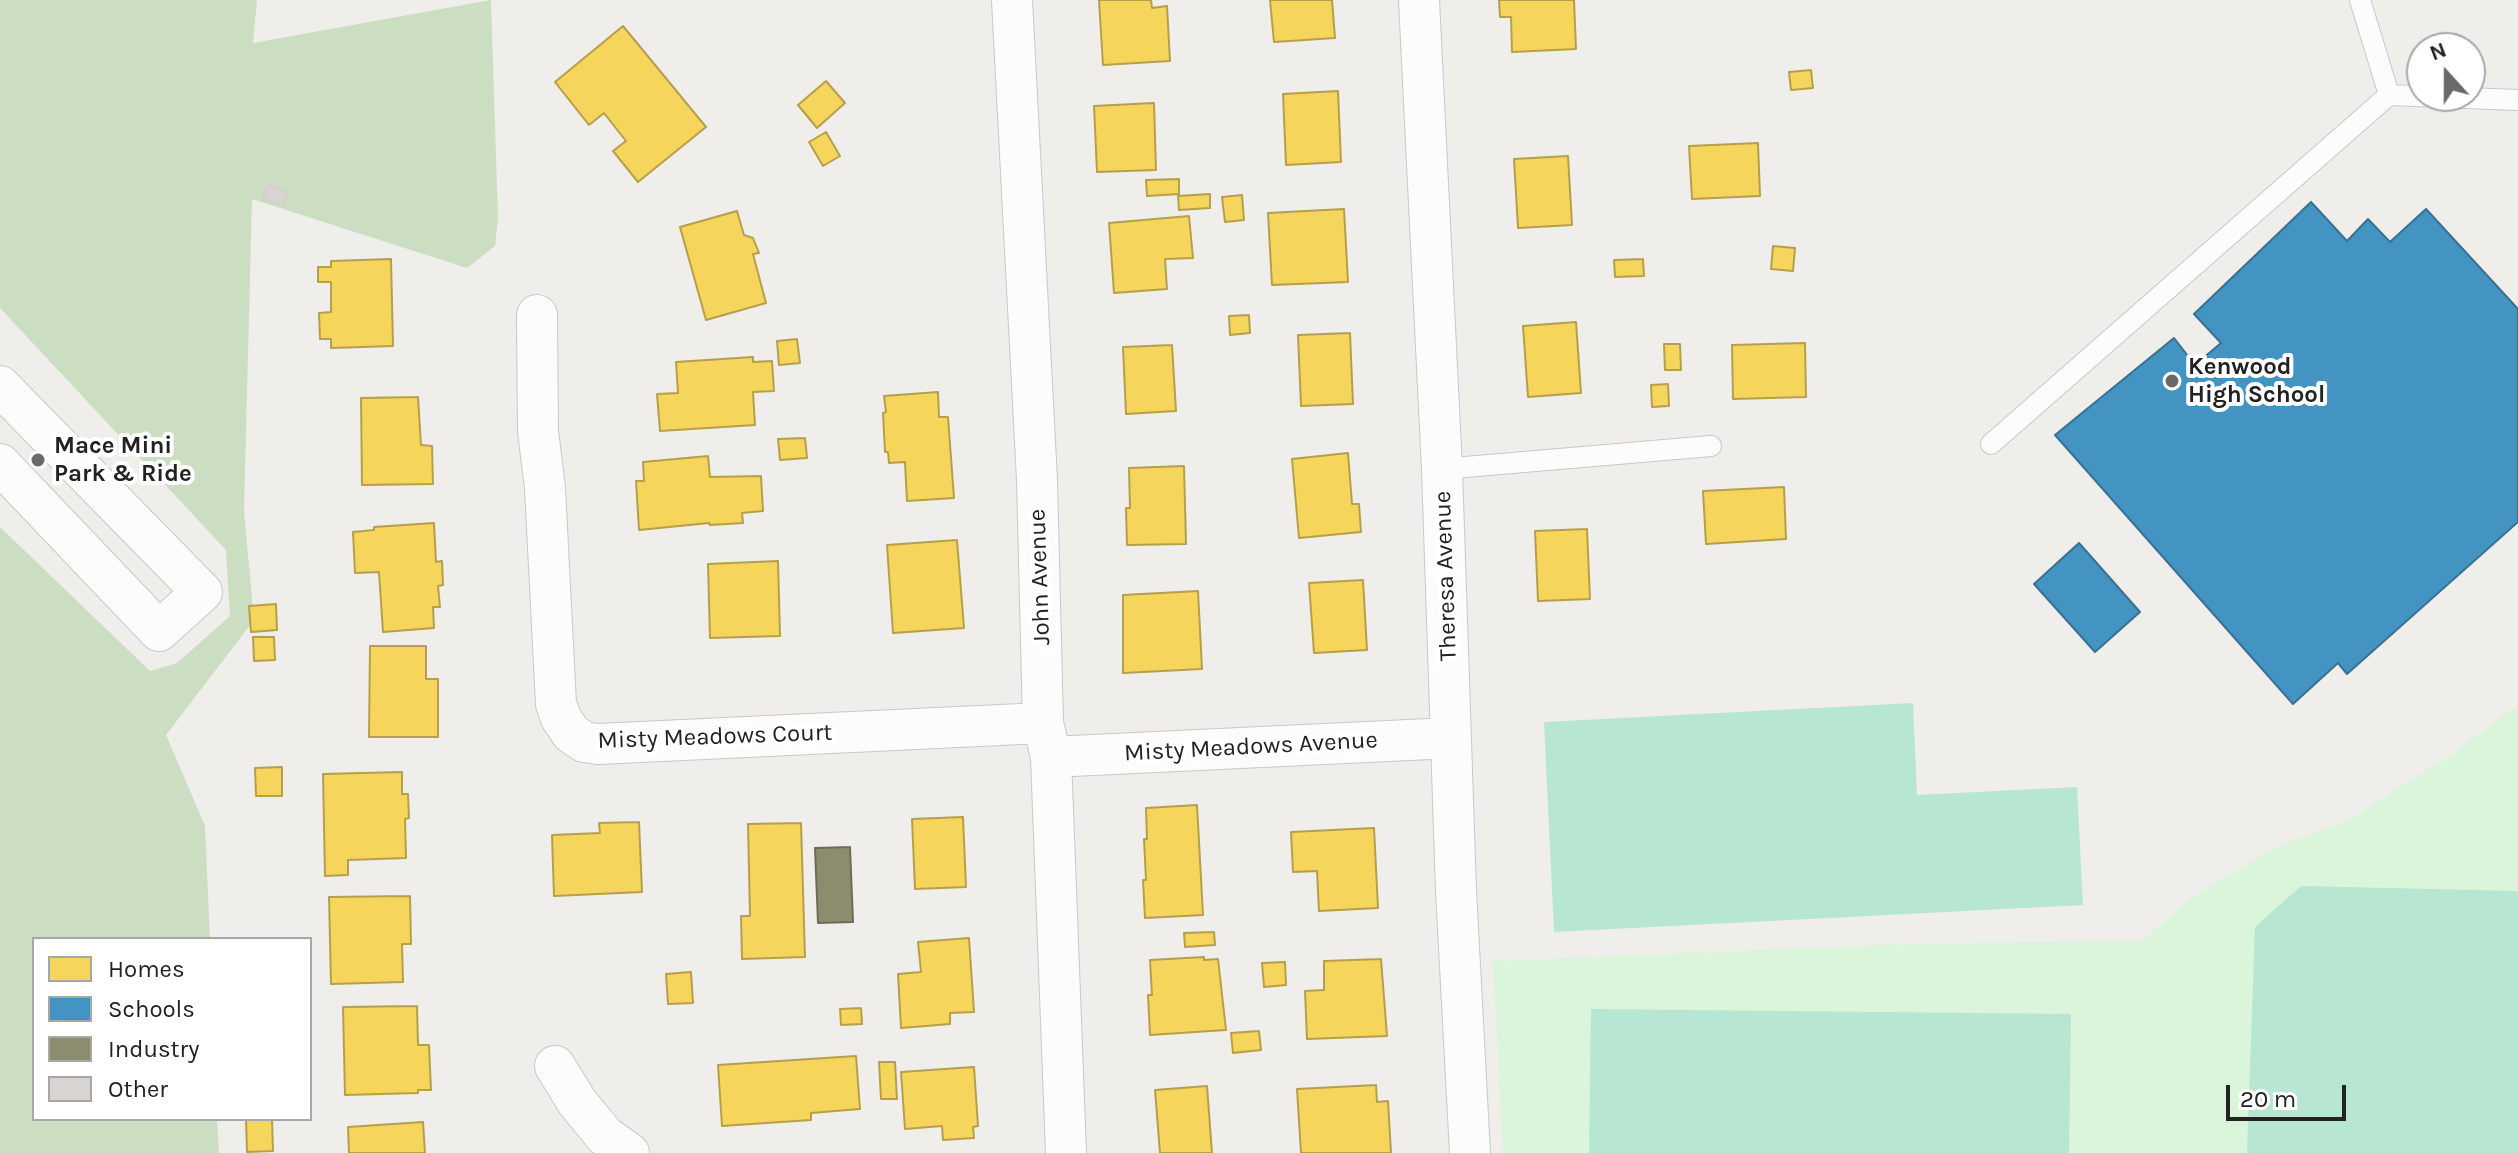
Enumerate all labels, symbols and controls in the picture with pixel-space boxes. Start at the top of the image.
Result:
north arrow [2406,32,2486,112]
text: N [2426,36,2450,66]
place label: Kenwood High School [2188,353,2325,409]
marker: Kenwood High School [2163,372,2181,390]
place label: Mace Mini Park & Ride [54,432,192,488]
marker: Mace Mini Park & Ride [29,451,47,469]
street label: Theresa Avenue [1429,490,1463,662]
street label: John Avenue [1023,508,1057,646]
street label: Misty Meadows Court [597,719,833,755]
street label: Misty Meadows Avenue [1123,726,1379,768]
legend [32,937,312,1121]
text: Homes [108,955,185,983]
text: Schools [108,995,195,1023]
text: Industry [108,1035,199,1063]
scale bar [2230,1069,2350,1119]
text: Other [108,1075,168,1103]
text: 20 m [2240,1085,2296,1113]

